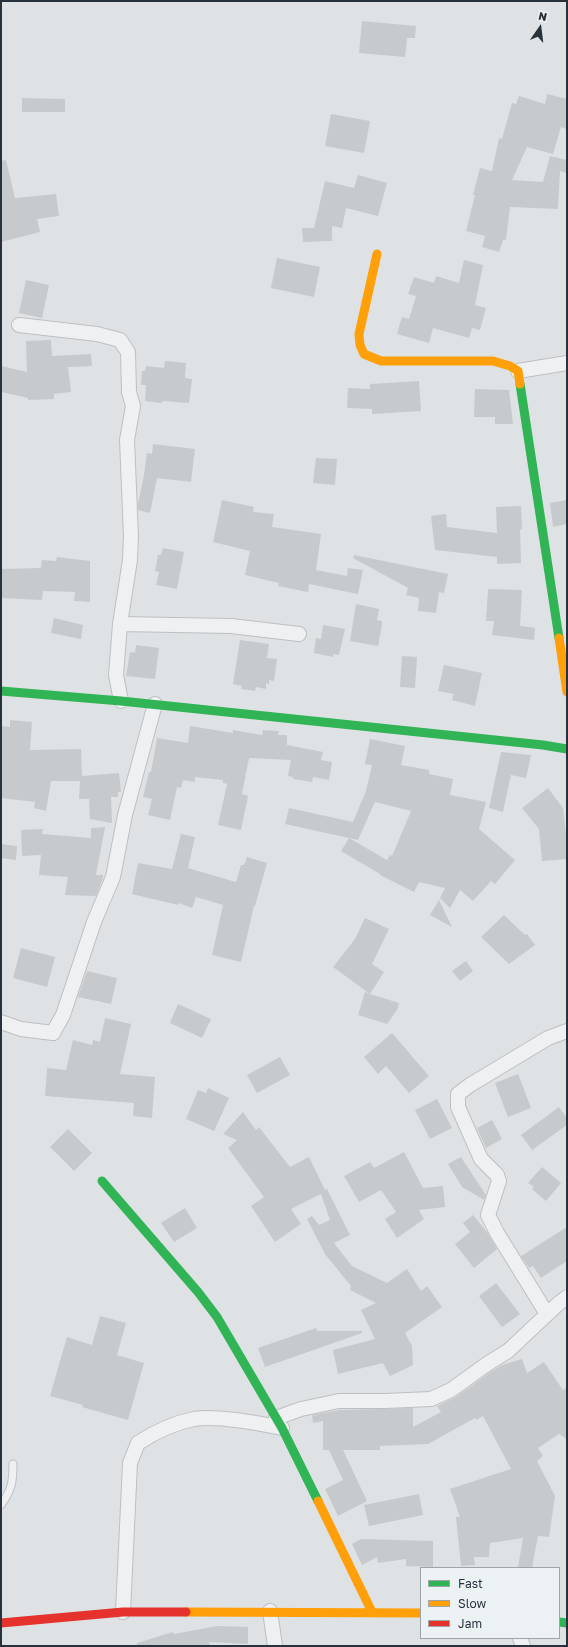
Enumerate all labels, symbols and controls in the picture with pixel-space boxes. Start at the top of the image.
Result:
north arrow [520,8,560,48]
text: N [537,9,549,23]
legend [420,1567,560,1639]
text: Fast [458,1576,483,1591]
text: Slow [458,1596,486,1611]
text: Jam [458,1616,482,1631]

